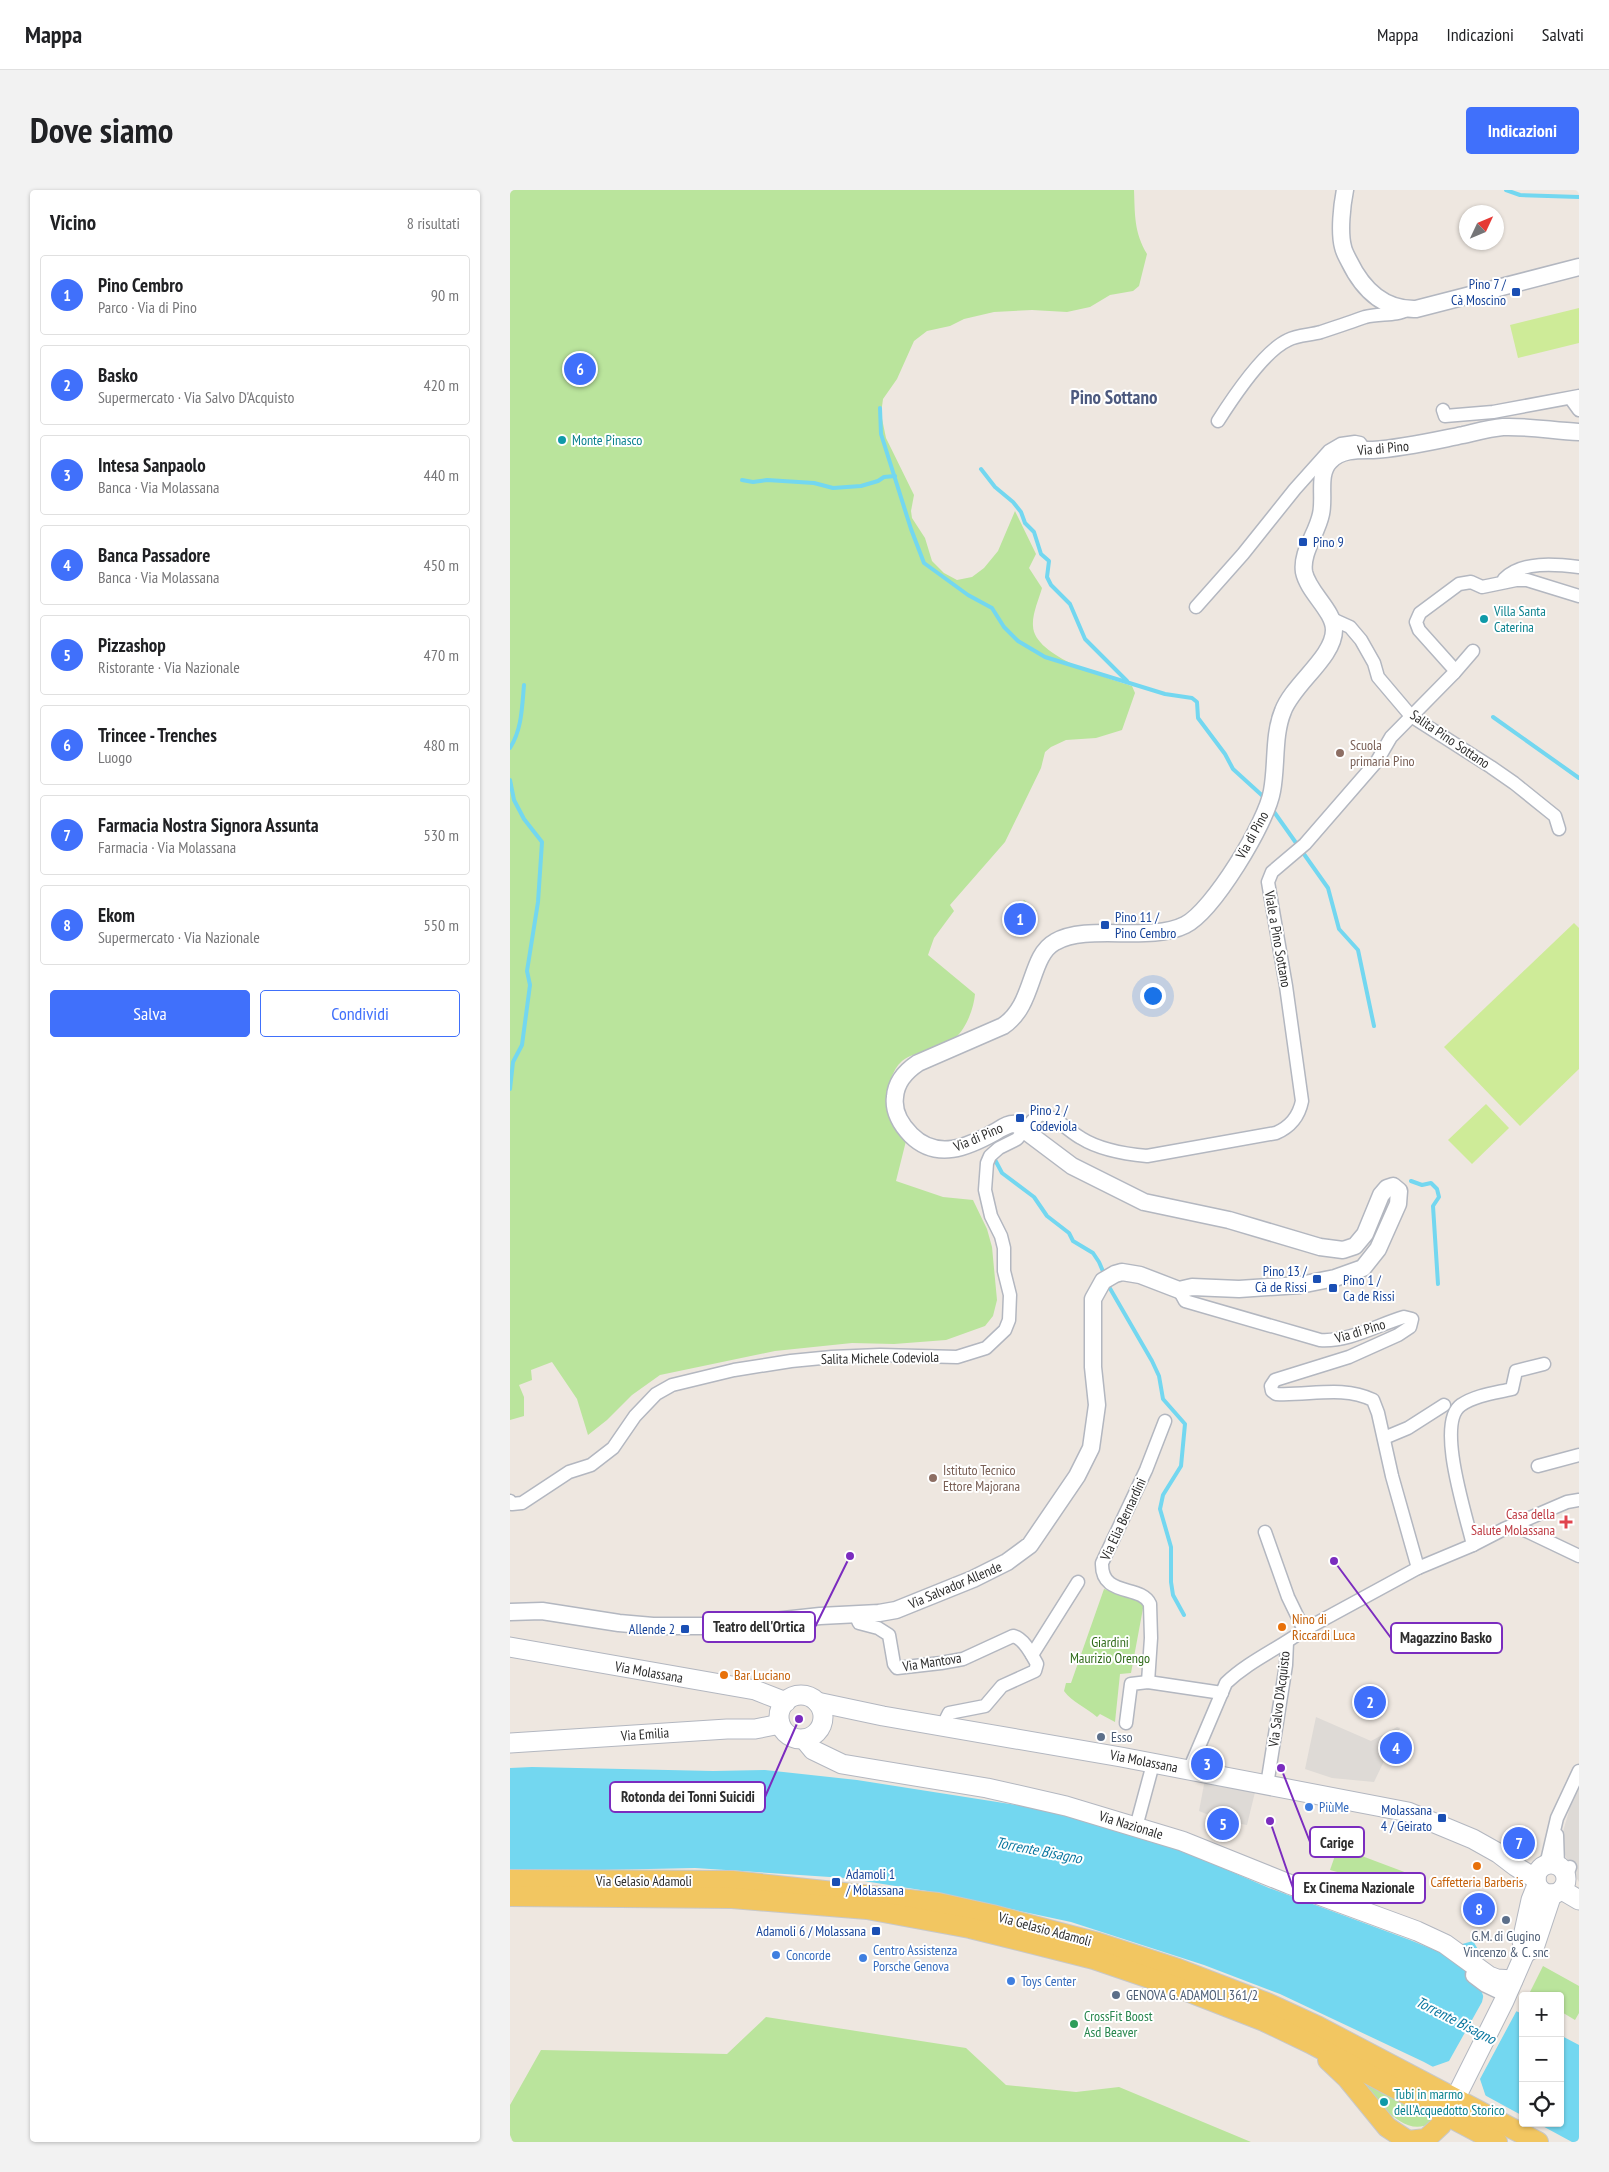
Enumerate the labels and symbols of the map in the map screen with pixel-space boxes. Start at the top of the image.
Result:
north arrow [1459,205,1504,250]
place label: Pino 7 / Cà Moscino [1451,275,1507,309]
marker: Pino 7 / Cà Moscino [1510,286,1522,298]
pin: 6 [564,350,596,388]
district label: Pino Sottano [1071,385,1157,409]
place label: Monte Pinasco [572,431,642,449]
marker: Monte Pinasco [556,434,568,446]
street label: Via di Pino [1355,437,1410,459]
place label: Pino 9 [1313,533,1344,551]
marker: Pino 9 [1297,536,1309,548]
place label: Villa Santa Caterina [1493,602,1546,636]
marker: Villa Santa Caterina [1478,613,1490,625]
street label: Salita Pino Sottano [1407,706,1493,772]
place label: Scuola primaria Pino [1350,736,1415,770]
marker: Scuola primaria Pino [1334,747,1346,759]
street label: Via di Pino [1231,808,1272,863]
street label: Viale a Pino Sottano [1260,888,1295,989]
pin: 1 [1004,900,1036,938]
place label: Pino 11 / Pino Cembro [1115,908,1176,942]
marker: Pino 11 / Pino Cembro [1099,919,1111,931]
your location [1140,983,1166,1009]
place label: Pino 2 / Codeviola [1030,1101,1077,1135]
marker: Pino 2 / Codeviola [1014,1112,1026,1124]
street label: Via di Pino [950,1119,1005,1156]
place label: Pino 13 / Cà de Rissi [1255,1262,1308,1296]
place label: Pino 1 / Ca de Rissi [1343,1271,1395,1305]
marker: Pino 13 / Cà de Rissi [1311,1273,1323,1285]
marker: Pino 1 / Ca de Rissi [1327,1282,1339,1294]
street label: Via di Pino [1332,1315,1387,1347]
street label: Salita Michele Codeviola [821,1348,939,1368]
place label: Istituto Tecnico Ettore Majorana [943,1461,1020,1495]
marker: Istituto Tecnico Ettore Majorana [927,1472,939,1484]
street label: Via Elia Bernardini [1096,1475,1150,1564]
place label: Casa della Salute Molassana [1471,1505,1555,1539]
marker: Casa della Salute Molassana [1559,1515,1573,1529]
street label: Via Salvador Allende [905,1557,1004,1613]
place label: Nino di Riccardi Luca [1292,1610,1355,1644]
callout: Teatro dell'Ortica [703,1612,815,1642]
text: Teatro dell'Ortica [713,1617,805,1636]
place label: Allende 2 [629,1620,675,1638]
marker: Nino di Riccardi Luca [1276,1621,1288,1633]
marker: Allende 2 [679,1623,691,1635]
callout: Magazzino Basko [1391,1623,1502,1653]
text: Magazzino Basko [1400,1628,1492,1647]
park label: Giardini Maurizio Orengo [1070,1633,1150,1667]
street label: Via Mantova [900,1648,963,1676]
street label: Via Salvo D'Acquisto [1264,1650,1294,1749]
street label: Via Molassana [613,1657,684,1687]
place label: Bar Luciano [734,1666,791,1684]
marker: Bar Luciano [718,1669,730,1681]
pin: 2 [1354,1683,1386,1721]
street label: Via Emilia [619,1723,670,1745]
place label: Esso [1111,1728,1133,1746]
pin: 4 [1380,1729,1412,1767]
marker: Esso [1095,1731,1107,1743]
street label: Via Molassana [1108,1745,1179,1776]
pin: 3 [1191,1745,1223,1783]
callout: Rotonda dei Tonni Suicidi [610,1782,765,1812]
text: Rotonda dei Tonni Suicidi [621,1787,755,1806]
place label: PiùMe [1319,1798,1349,1816]
marker: PiùMe [1303,1801,1315,1813]
place label: Molassana 4 / Geirato [1381,1801,1432,1835]
pin: 5 [1207,1805,1239,1843]
street label: Via Nazionale [1096,1806,1165,1843]
marker: Molassana 4 / Geirato [1436,1812,1448,1824]
pin: 7 [1503,1824,1535,1862]
callout: Carige [1310,1827,1364,1857]
water label: Torrente Bisagno [995,1832,1085,1868]
text: Carige [1320,1833,1354,1852]
marker: Caffetteria Barberis [1471,1860,1483,1872]
place label: Adamoli 1 / Molassana [845,1865,904,1899]
street label: Via Gelasio Adamoli [595,1872,692,1890]
callout: Ex Cinema Nazionale [1293,1873,1425,1903]
place label: Caffetteria Barberis [1430,1873,1524,1891]
marker: Adamoli 1 / Molassana [830,1876,842,1888]
text: Ex Cinema Nazionale [1303,1878,1415,1897]
pin: 8 [1463,1890,1495,1928]
street label: Via Gelasio Adamoli [995,1908,1094,1950]
marker: G.M. di Gugino Vincenzo & C. snc [1500,1914,1512,1926]
place label: Adamoli 6 / Molassana [756,1922,866,1940]
marker: Adamoli 6 / Molassana [870,1925,882,1937]
place label: G.M. di Gugino Vincenzo & C. snc [1462,1927,1549,1961]
place label: Centro Assistenza Porsche Genova [873,1941,957,1975]
place label: Concorde [786,1946,831,1964]
marker: Concorde [770,1949,782,1961]
marker: Centro Assistenza Porsche Genova [857,1952,869,1964]
place label: Toys Center [1021,1972,1076,1990]
marker: Toys Center [1005,1975,1017,1987]
place label: GENOVA G. ADAMOLI 361/2 [1126,1986,1258,2004]
marker: GENOVA G. ADAMOLI 361/2 [1110,1989,1122,2001]
water label: Torrente Bisagno [1413,1992,1500,2049]
place label: CrossFit Boost Asd Beaver [1084,2007,1153,2041]
marker: CrossFit Boost Asd Beaver [1068,2018,1080,2030]
place label: Tubi in marmo dell'Acquedotto Storico [1394,2085,1505,2119]
marker: Tubi in marmo dell'Acquedotto Storico [1378,2096,1390,2108]

